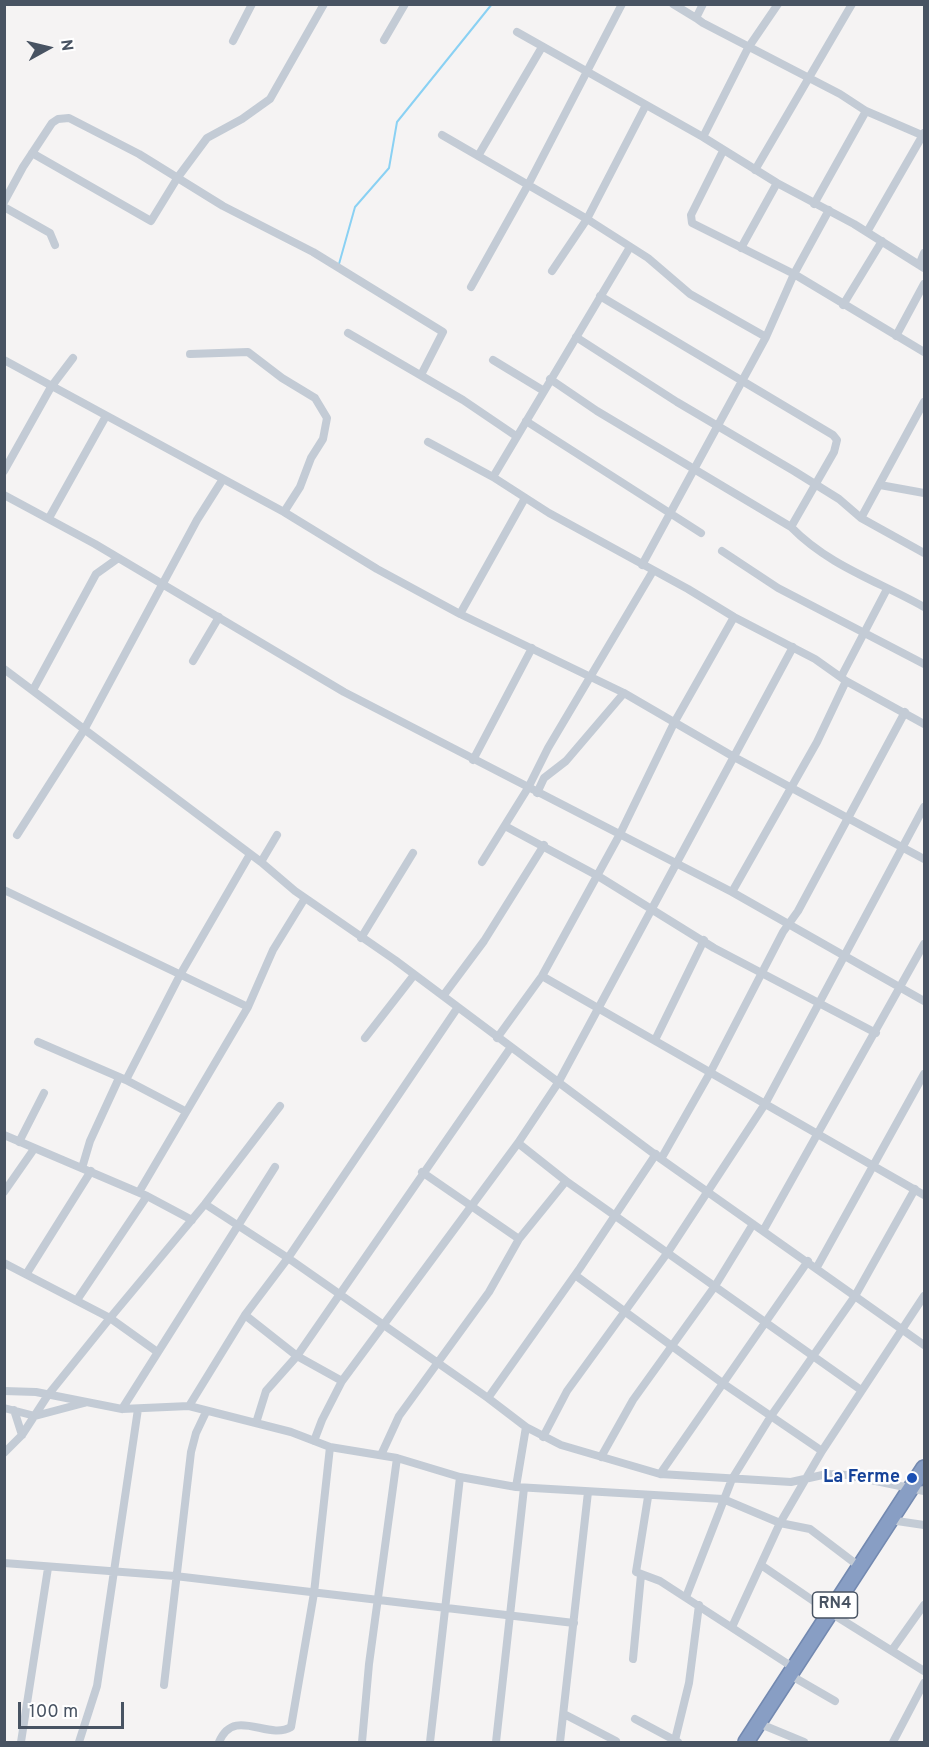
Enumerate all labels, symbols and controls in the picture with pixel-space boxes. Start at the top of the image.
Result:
north arrow [18,18,78,78]
text: N [55,38,77,53]
place label: La Ferme [823,1467,900,1489]
marker: La Ferme [905,1471,919,1485]
road number: RN4 [812,1592,858,1618]
scale bar [21,1690,128,1728]
text: 100 m [29,1701,78,1724]

